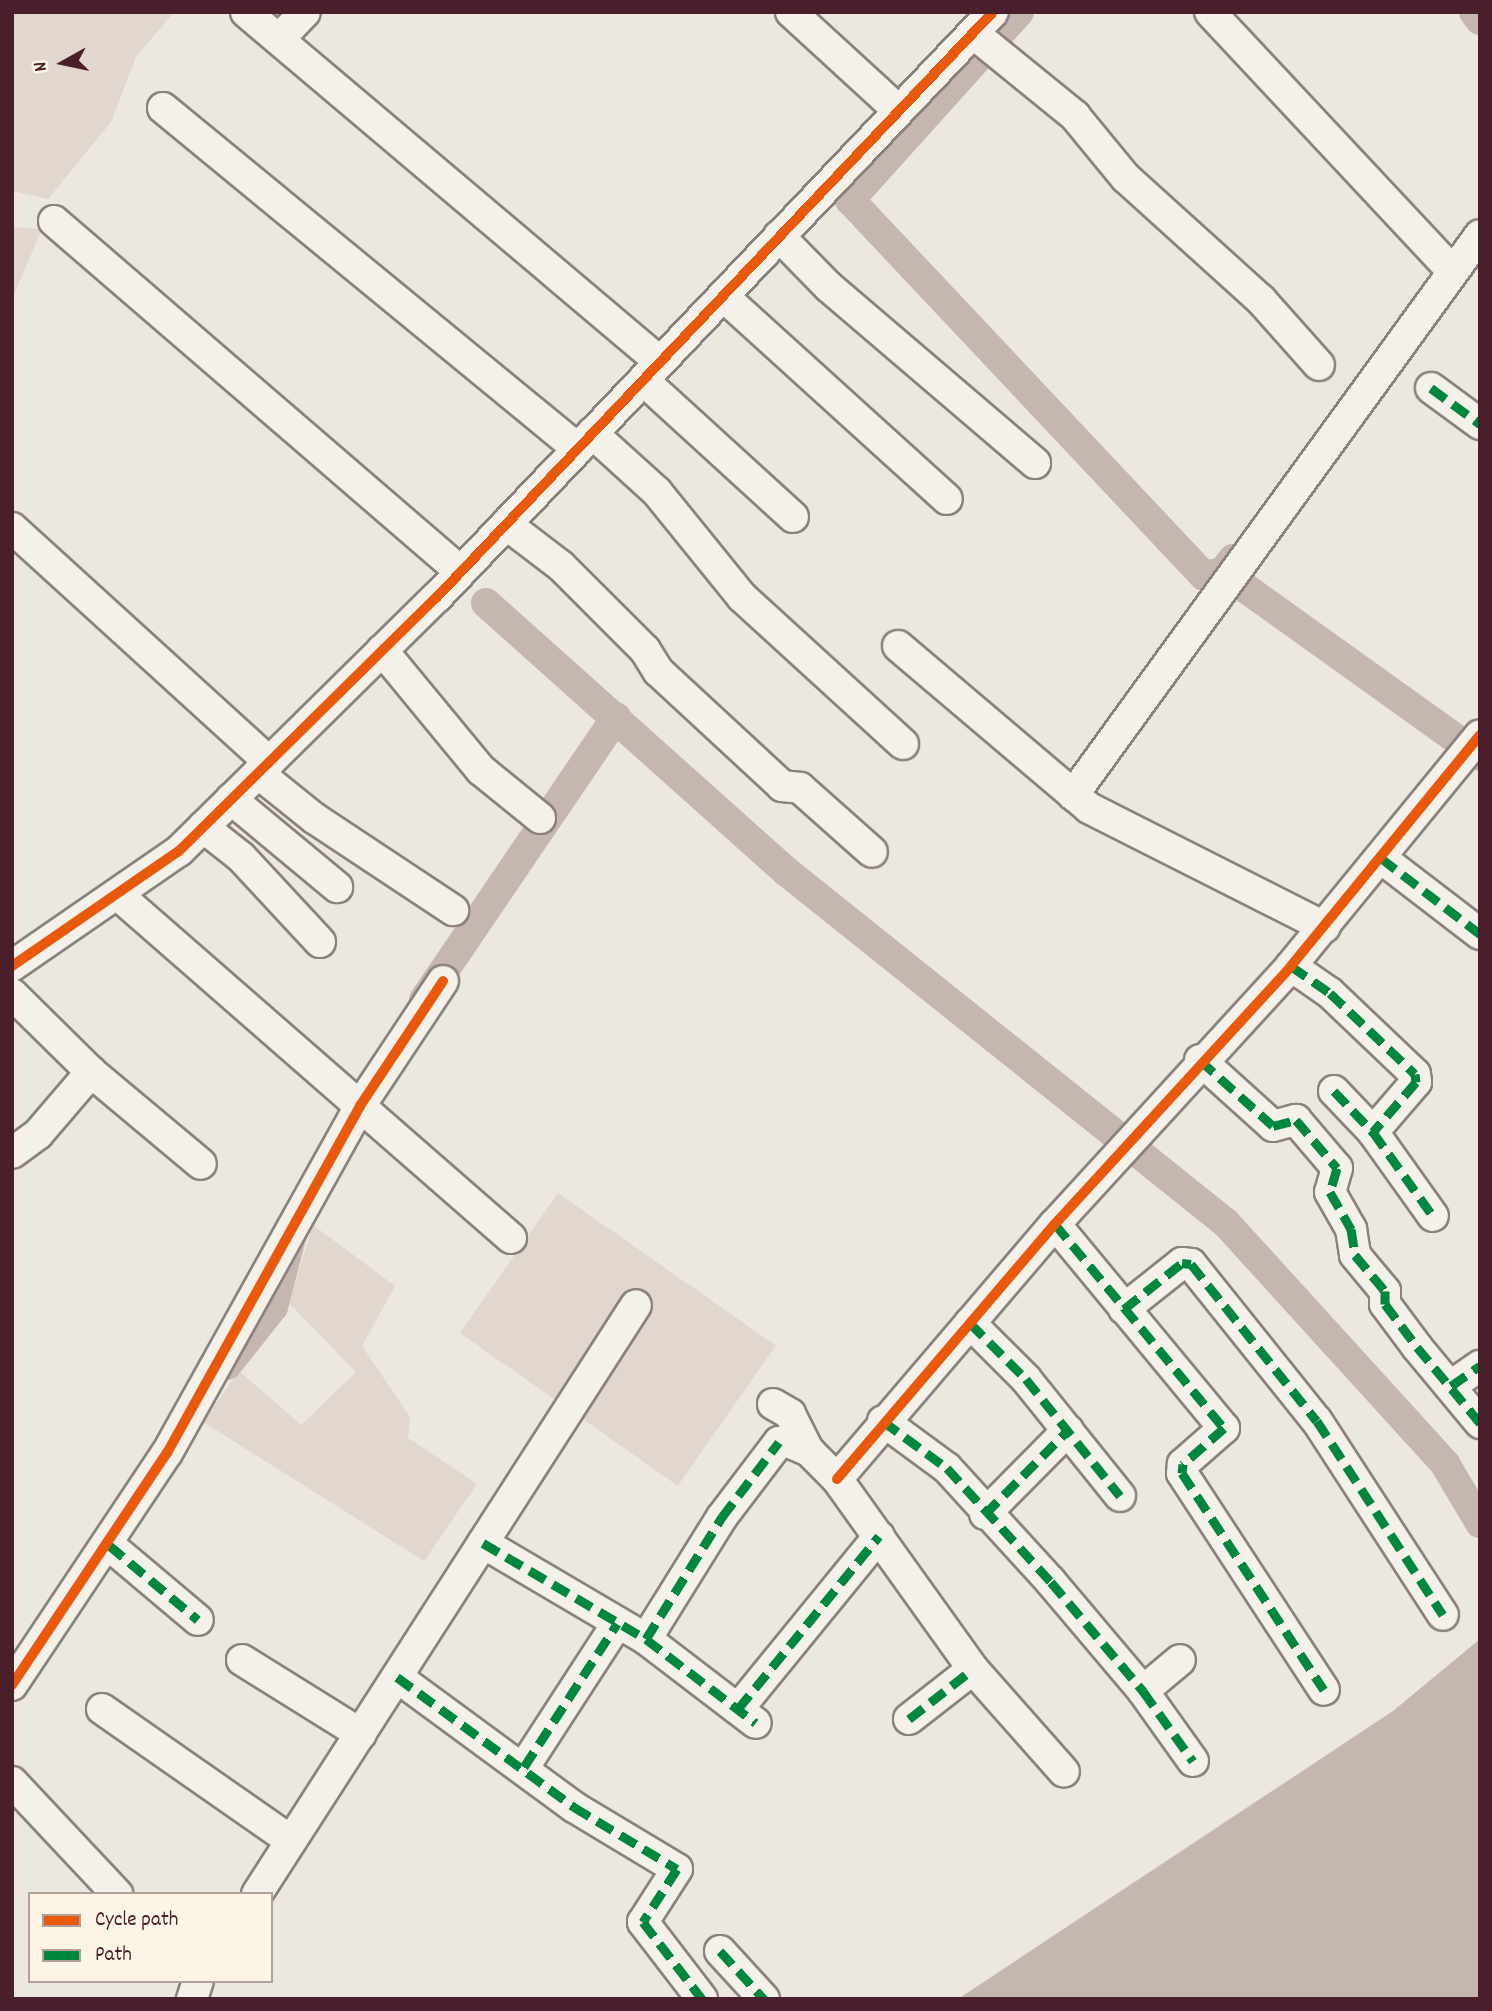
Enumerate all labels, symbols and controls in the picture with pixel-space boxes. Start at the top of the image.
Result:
north arrow [28,28,98,98]
text: N [28,60,56,73]
legend [28,1892,273,1983]
text: Cycle path [95,1906,178,1936]
text: Path [95,1941,132,1971]

